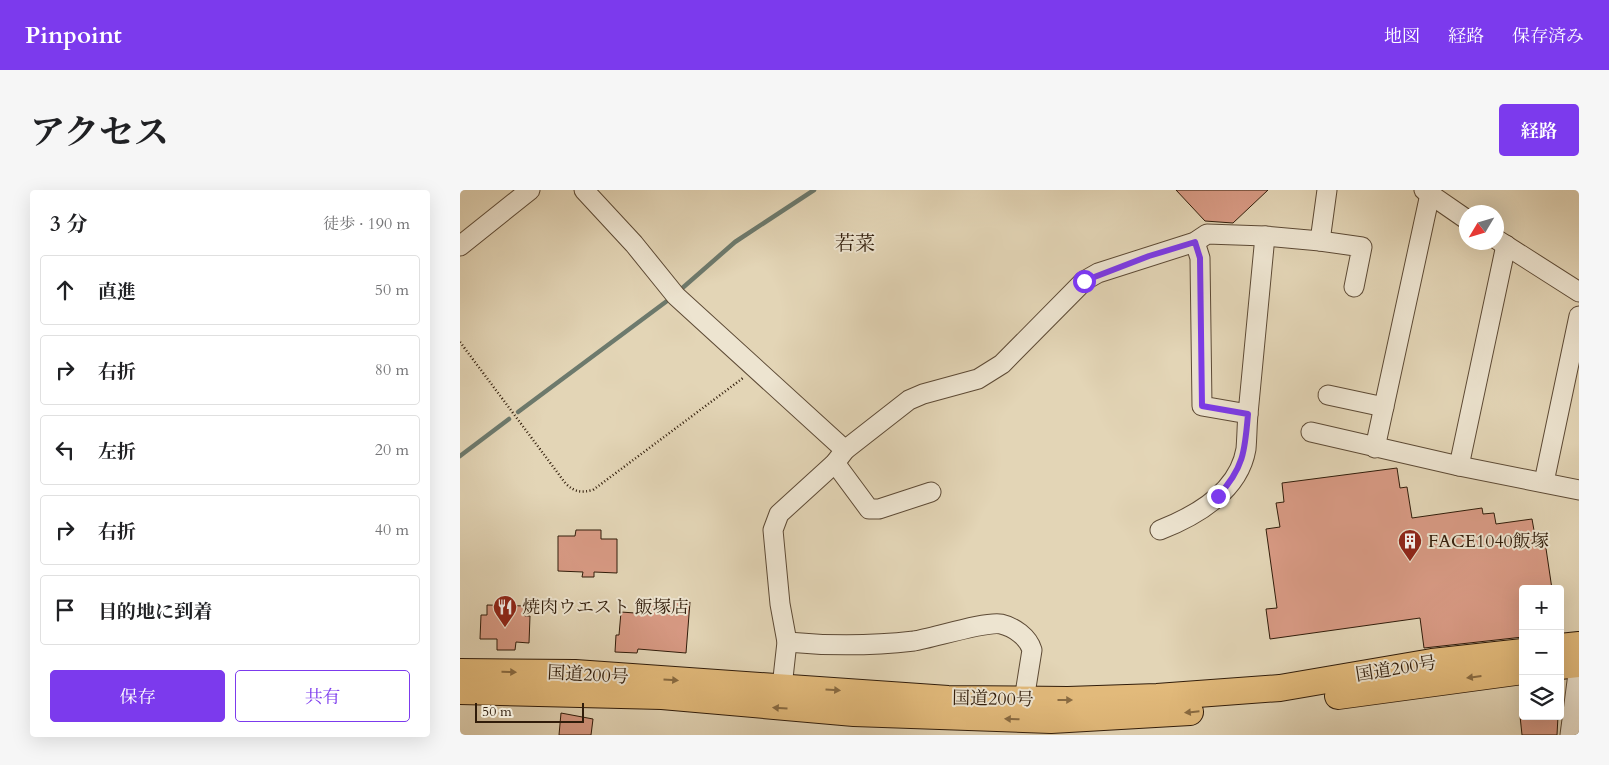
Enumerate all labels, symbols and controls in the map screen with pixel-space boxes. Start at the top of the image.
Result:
text: Pinpoint [25,19,122,52]
text: 地図 [1384,24,1420,49]
text: 経路 [1448,24,1484,49]
text: 保存済み [1512,24,1584,49]
button: 経路 [1499,104,1579,156]
text: アクセス [30,109,169,157]
north arrow [1459,205,1504,250]
text: 3 分 [50,210,87,239]
text: 徒歩 · 190 m [323,213,410,235]
district label: 若菜 [835,230,875,257]
route start [1073,270,1096,293]
icon: ahead [51,276,79,304]
text: 直進 [98,279,136,305]
text: 50 m [375,279,409,301]
icon: right [51,356,79,384]
text: 右折 [98,359,136,385]
text: 80 m [375,359,409,381]
icon: left [51,436,79,464]
text: 左折 [98,439,136,465]
text: 20 m [375,439,409,461]
route end [1207,485,1230,508]
icon: right [51,516,79,544]
text: 右折 [98,519,136,545]
text: 40 m [375,519,409,541]
building icon: FACE1040飯塚 [1397,528,1423,562]
place label: FACE1040飯塚 [1428,529,1549,554]
map controls [1519,585,1564,720]
button: + [1519,585,1564,630]
restaurant icon: 焼肉ウエスト 飯塚店 [492,594,518,628]
place label: 焼肉ウエスト 飯塚店 [522,595,689,620]
icon: arrive [51,596,79,624]
text: 目的地に到着 [98,599,212,625]
button: − [1519,630,1564,675]
street label: 国道200号 [1354,650,1438,688]
street label: 国道200号 [547,660,629,690]
one-way arrow [501,669,517,677]
button: 保存 [50,670,225,722]
button: 共有 [235,670,410,722]
one-way arrow [1466,673,1482,681]
button: layers [1519,675,1564,720]
one-way arrow [663,676,679,684]
street label: 国道200号 [952,686,1034,712]
one-way arrow [825,687,841,695]
one-way arrow [1058,696,1074,704]
scale bar [475,700,584,723]
text: 50 m [482,702,512,721]
one-way arrow [771,704,787,712]
one-way arrow [1183,708,1199,716]
one-way arrow [1004,715,1020,723]

